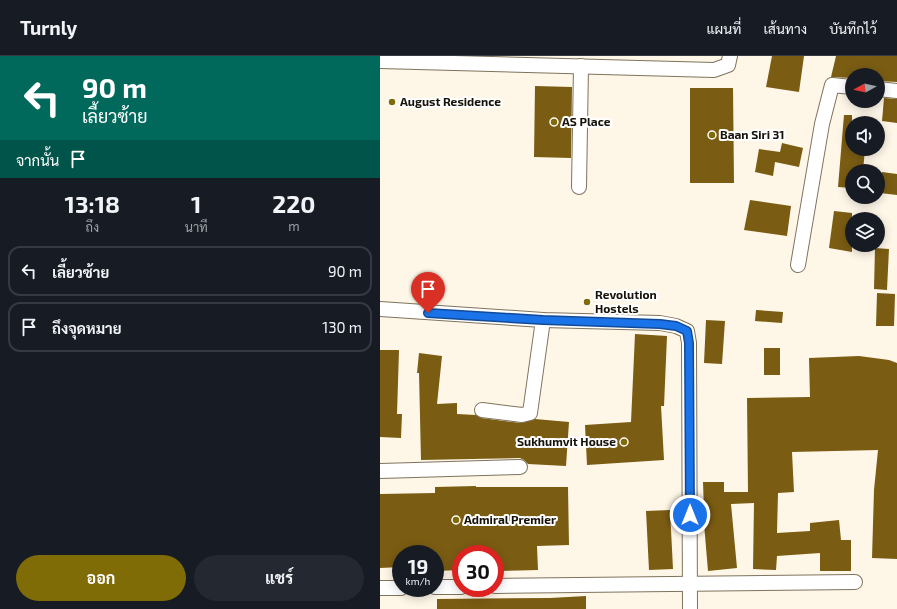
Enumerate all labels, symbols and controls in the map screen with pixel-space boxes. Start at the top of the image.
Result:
text: Turnly [20,16,77,39]
text: แผนที่ [706,20,741,37]
text: เส้นทาง [763,20,807,37]
text: บันทึกไว้ [829,20,877,37]
north arrow [845,68,885,108]
map controls [845,68,885,252]
text: 90 m [82,70,147,104]
icon: left [16,72,68,124]
place label: August Residence [400,94,501,108]
marker: August Residence [387,97,397,107]
text: เลี้ยวซ้าย [82,105,148,127]
place label: AS Place [562,114,611,128]
button: sound [845,116,885,156]
marker: AS Place [549,117,559,127]
place label: Baan Siri 31 [720,127,785,141]
marker: Baan Siri 31 [707,130,717,140]
icon: arrive [67,148,89,170]
text: จากนั้น [16,151,59,169]
button: search [845,164,885,204]
text: 13:18 [65,189,120,218]
text: 1 [191,189,201,218]
text: 220 [272,189,315,218]
button: layers [845,212,885,252]
text: m [288,218,300,234]
text: ถึง [86,219,99,235]
text: นาที [185,219,208,235]
icon: left [18,260,40,282]
text: 90 m [328,262,362,280]
text: เลี้ยวซ้าย [52,263,109,281]
pin [411,272,445,313]
icon: arrive [417,278,439,300]
place label: Revolution Hostels [595,287,657,315]
marker: Revolution Hostels [582,297,592,307]
icon: arrive [18,316,40,338]
text: 130 m [322,318,362,336]
text: ถึงจุดหมาย [52,319,122,337]
place label: Sukhumvit House [517,434,616,448]
marker: Sukhumvit House [619,437,629,447]
position arrow [669,494,711,536]
place label: Admiral Premier [464,512,556,526]
marker: Admiral Premier [451,515,461,525]
speed limit sign: 30 [452,545,504,597]
text: 19 [408,554,428,578]
button: ออก [16,555,186,601]
button: แชร์ [194,555,364,601]
text: km/h [406,575,430,587]

